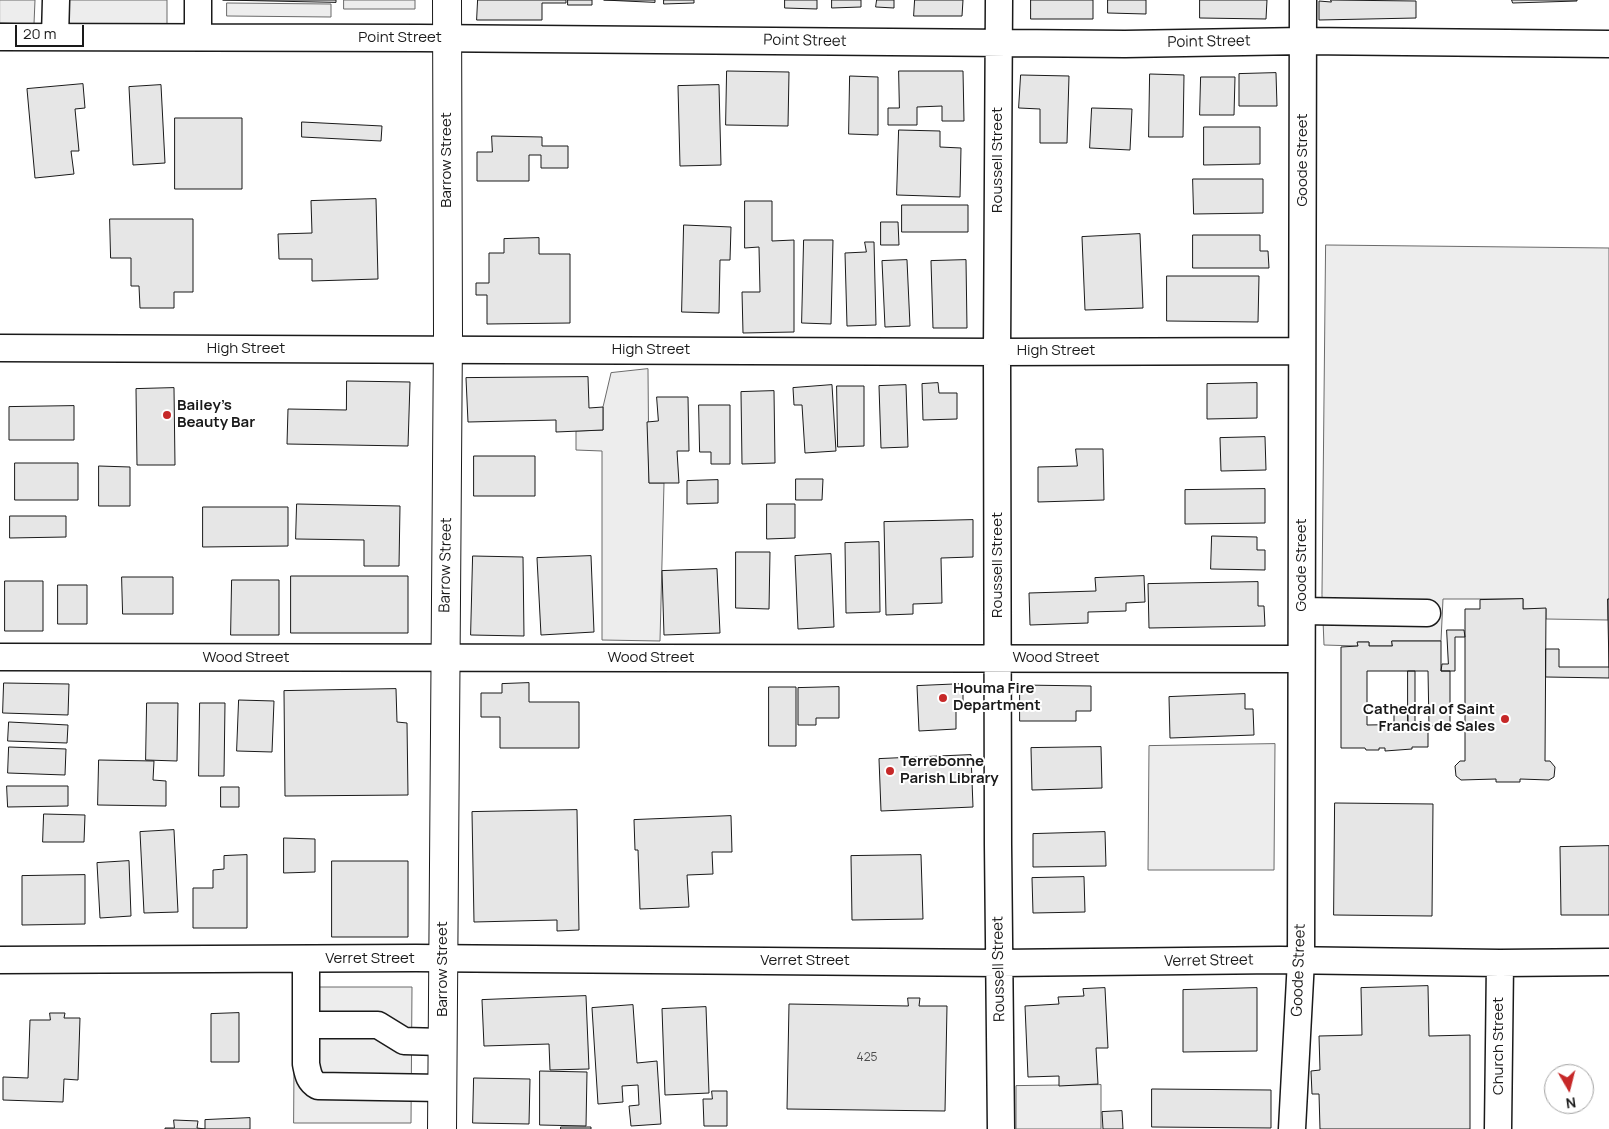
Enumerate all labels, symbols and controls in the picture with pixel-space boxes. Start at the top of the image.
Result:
scale bar [18,15,86,47]
text: 20 m [23,23,56,44]
street label: Point Street [358,29,442,47]
street label: Point Street [763,31,847,51]
street label: Point Street [1167,32,1251,52]
street label: Roussell Street [989,107,1007,213]
street label: Barrow Street [438,112,456,208]
street label: Goode Street [1294,113,1312,207]
street label: High Street [207,340,285,358]
street label: High Street [612,341,690,359]
street label: High Street [1017,342,1095,360]
place label: Bailey’s Beauty Bar [177,397,255,432]
marker: Bailey’s Beauty Bar [161,409,173,421]
street label: Roussell Street [989,512,1007,618]
street label: Barrow Street [436,517,456,613]
street label: Goode Street [1293,518,1311,612]
street label: Wood Street [203,649,289,667]
street label: Wood Street [608,649,694,667]
street label: Wood Street [1013,649,1099,667]
place label: Houma Fire Department [953,680,1041,715]
marker: Houma Fire Department [937,692,949,704]
place label: Cathedral of Saint Francis de Sales [1363,701,1495,736]
marker: Cathedral of Saint Francis de Sales [1499,713,1511,725]
place label: Terrebonne Parish Library [900,753,999,788]
marker: Terrebonne Parish Library [884,765,896,777]
street label: Roussell Street [989,916,1009,1022]
street label: Barrow Street [434,921,452,1017]
street label: Goode Street [1288,923,1310,1017]
street label: Verret Street [325,950,415,968]
street label: Verret Street [1164,951,1254,971]
street label: Verret Street [760,952,850,970]
street label: Church Street [1490,997,1508,1095]
house number: 425 [857,1051,877,1065]
north arrow [1544,1064,1594,1114]
text: N [1565,1093,1577,1113]

